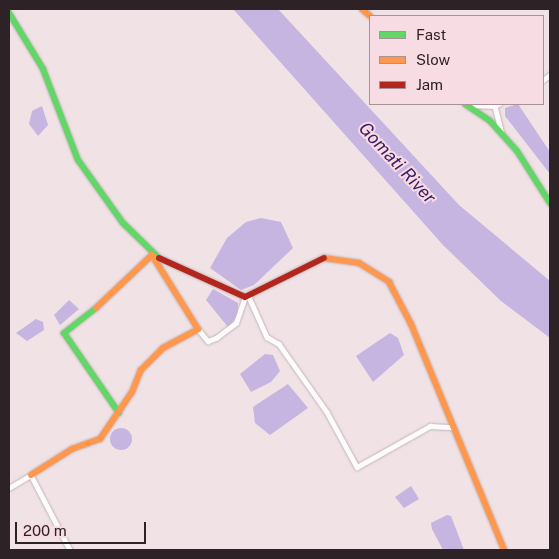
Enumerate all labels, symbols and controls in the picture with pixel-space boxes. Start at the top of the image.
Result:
legend [369,15,544,105]
text: Fast [416,26,446,43]
text: Slow [416,51,450,68]
text: Jam [416,76,443,93]
water label: Gomati River [354,118,440,208]
scale bar [18,512,149,544]
text: 200 m [23,522,67,539]

